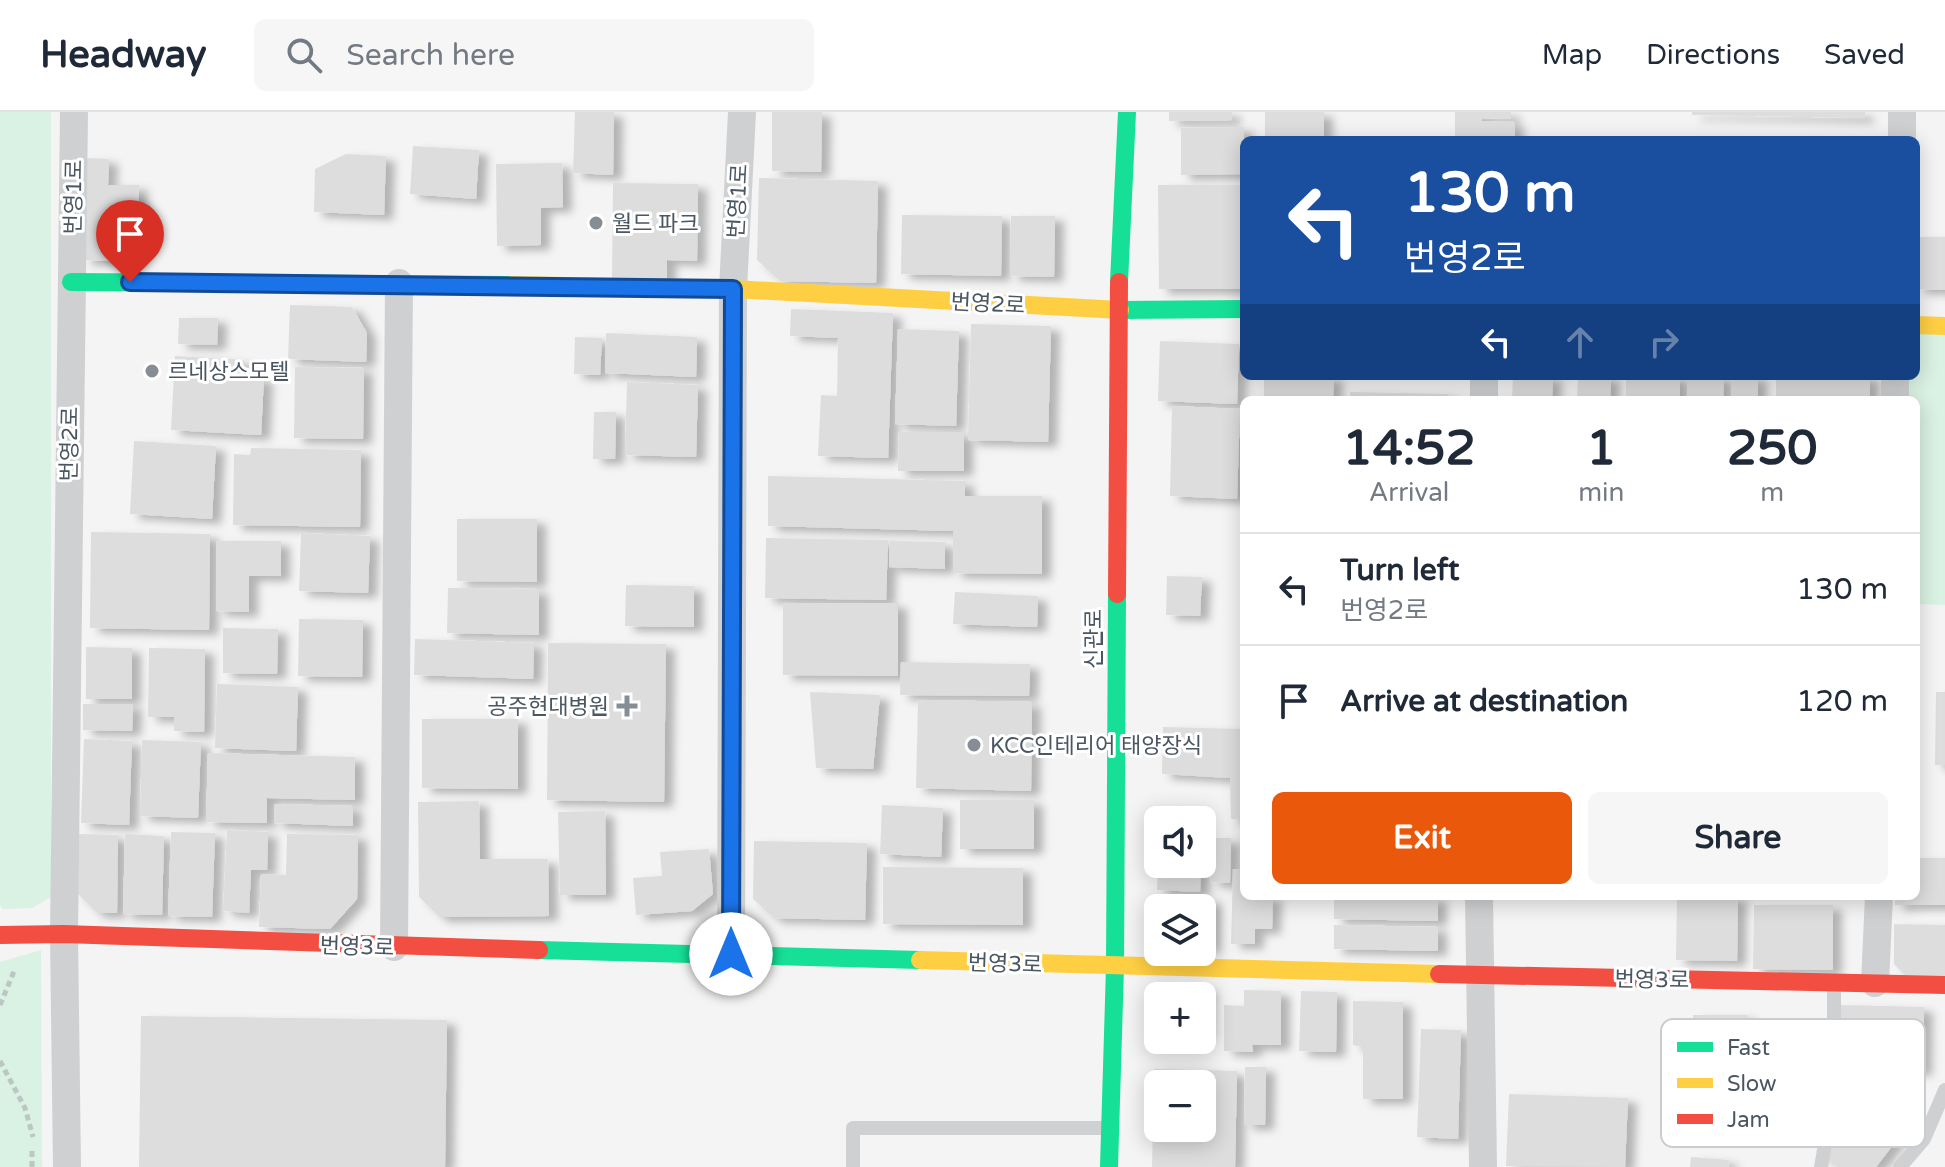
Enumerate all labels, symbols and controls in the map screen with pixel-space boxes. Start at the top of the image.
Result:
search box [254,19,814,91]
text: Headway [40,32,206,78]
icon: search [282,33,326,77]
text: Search here [346,37,515,74]
text: Map [1542,38,1602,72]
text: Directions [1646,38,1780,72]
text: Saved [1824,38,1905,72]
street label: 번영1로 [60,160,88,235]
text: 130 m [1404,160,1575,227]
street label: 번영1로 [723,163,753,239]
icon: left [1272,168,1376,272]
pin [96,200,164,282]
place label: 월드 파크 [612,211,699,237]
icon: arrive [108,212,152,256]
marker: 월드 파크 [587,214,605,232]
text: 번영2로 [1404,237,1526,280]
street label: 번영2로 [950,289,1026,319]
icon: left [1474,320,1518,364]
icon: ahead [1558,320,1602,364]
icon: right [1642,320,1686,364]
place label: 르네상스모텔 [168,359,289,385]
marker: 르네상스모텔 [143,362,161,380]
street label: 번영2로 [56,407,84,482]
text: 14:52 [1343,420,1476,478]
text: 1 [1586,420,1616,478]
text: 250 [1727,420,1817,478]
text: Arrival [1369,477,1449,508]
text: min [1578,477,1624,508]
text: m [1760,477,1784,508]
text: Turn left [1340,552,1459,589]
icon: left [1272,567,1316,611]
text: 130 m [1796,571,1888,608]
text: 번영2로 [1340,595,1428,626]
street label: 신관로 [1081,609,1107,669]
icon: arrive [1272,679,1316,723]
text: Arrive at destination [1340,683,1628,720]
text: 120 m [1796,683,1888,720]
place label: 공주현대병원 [488,694,609,720]
marker: 공주현대병원 [616,695,638,717]
place label: KCC인테리어 태양장식 [990,733,1202,759]
marker: KCC인테리어 태양장식 [965,736,983,754]
button: Exit [1272,792,1572,884]
button: Share [1588,792,1888,884]
map controls [1144,806,1216,1142]
button: sound [1144,806,1216,878]
button: layers [1144,894,1216,966]
position arrow [689,912,773,996]
street label: 번영3로 [319,933,395,961]
street label: 번영3로 [967,950,1043,978]
street label: 번영3로 [1614,966,1689,994]
button: + [1144,982,1216,1054]
legend [1661,1019,1925,1147]
text: Fast [1727,1035,1770,1061]
button: − [1144,1070,1216,1142]
text: Slow [1727,1071,1777,1097]
text: Jam [1727,1107,1770,1133]

